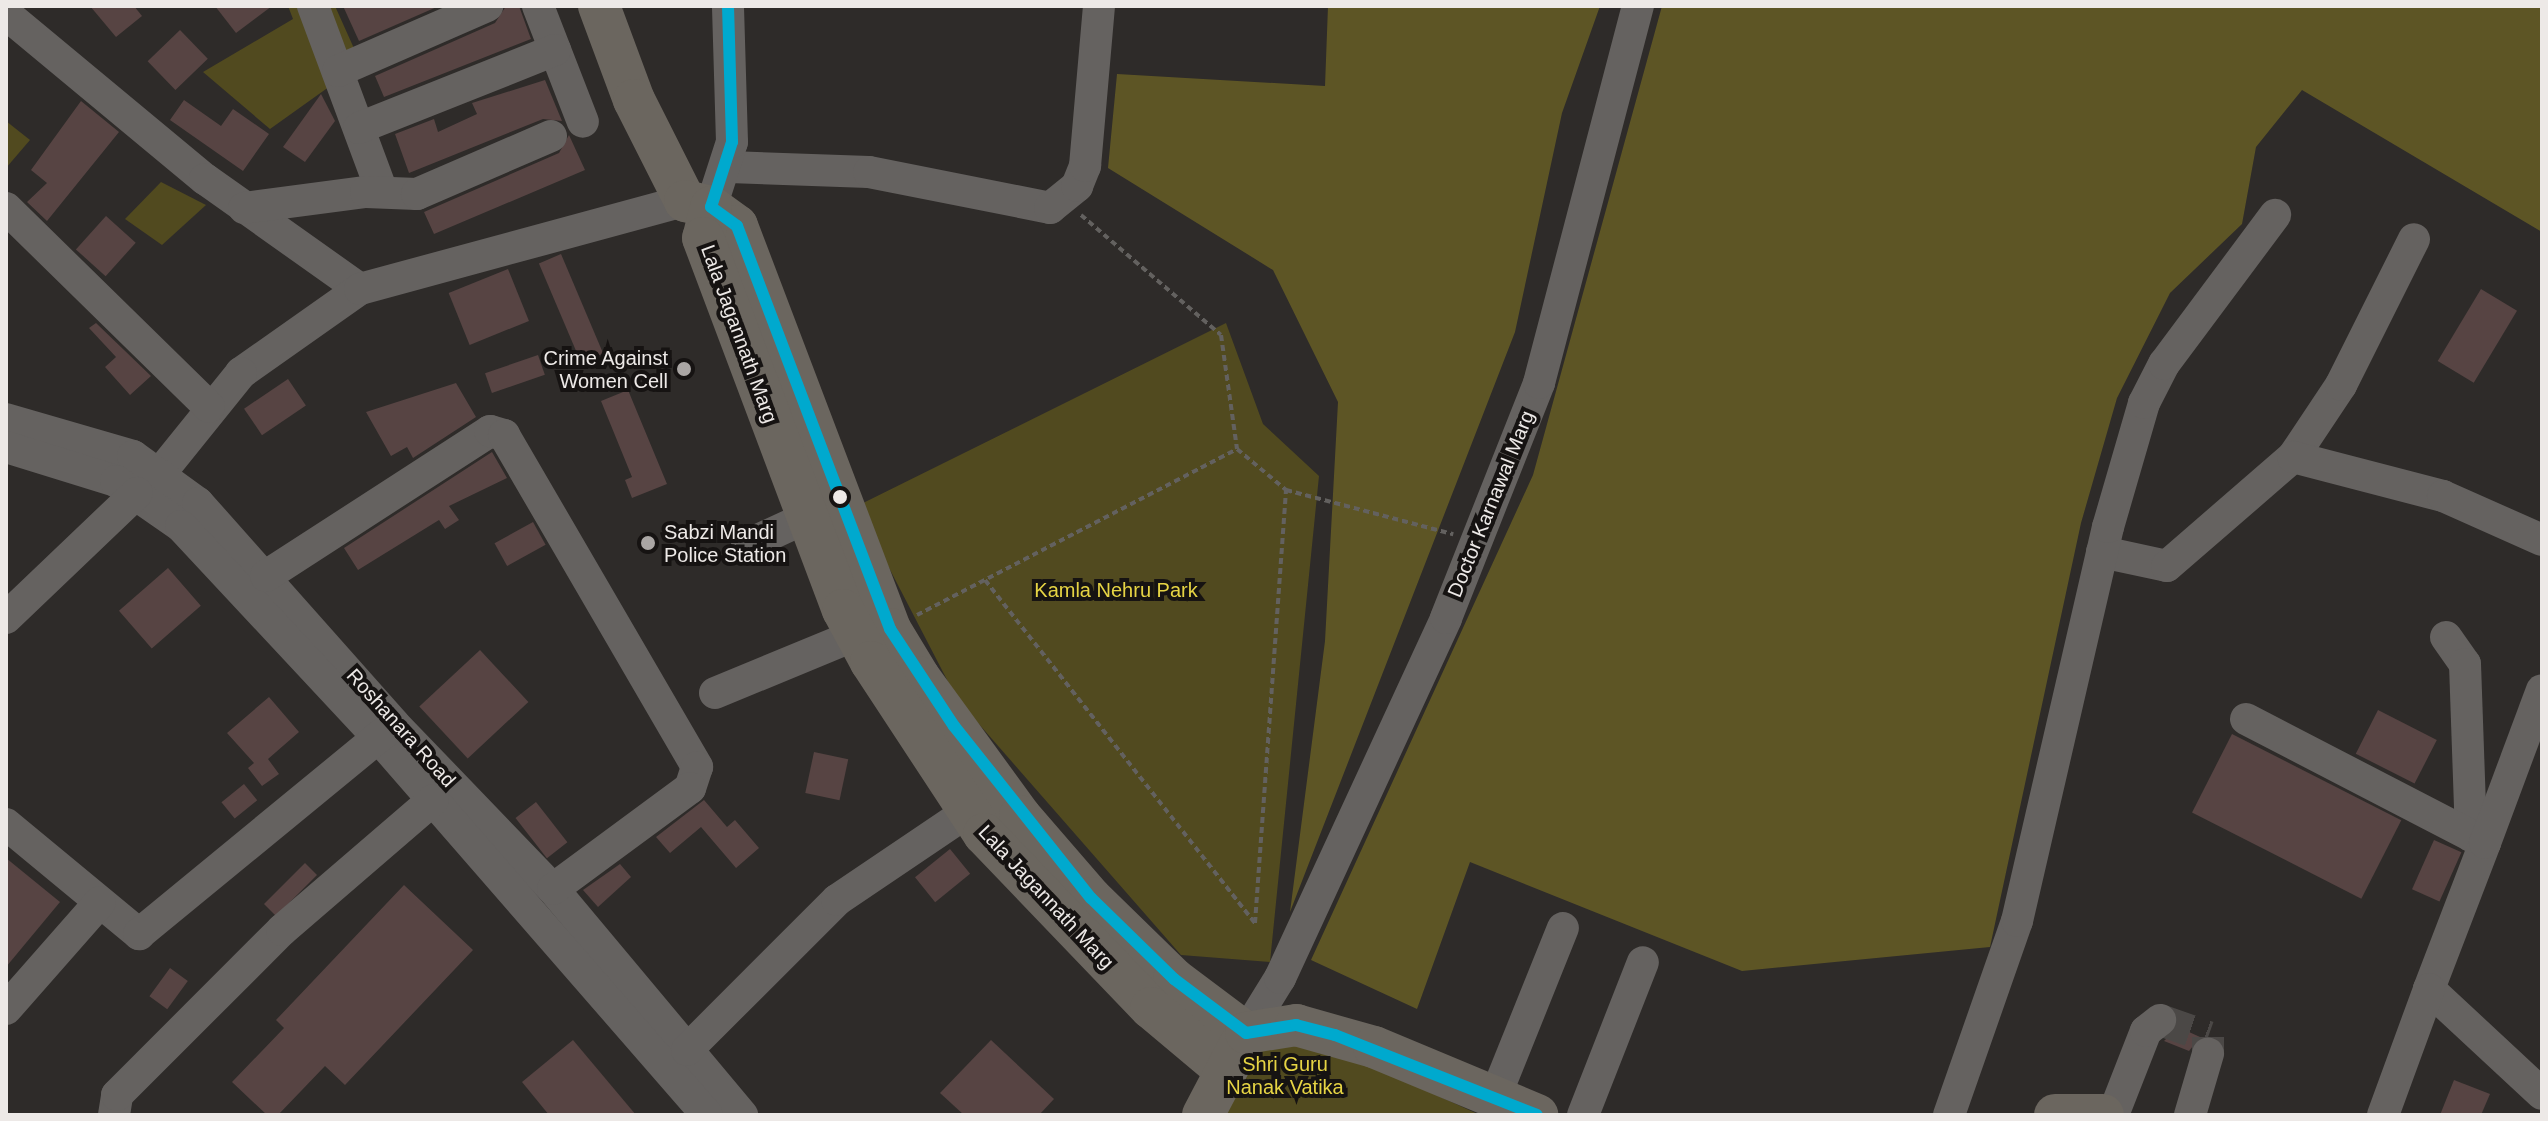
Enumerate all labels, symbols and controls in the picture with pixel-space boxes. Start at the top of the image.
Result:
street label: Lala Jagannath Marg [696,242,782,426]
place label: Crime Against Women Cell [542,346,668,393]
marker: Crime Against Women Cell [675,360,693,378]
street label: Doctor Karnawal Marg [1443,407,1539,601]
unlabelled marker [832,489,848,505]
place label: Sabzi Mandi Police Station [664,520,786,567]
marker: Sabzi Mandi Police Station [639,534,657,552]
park label: Kamla Nehru Park [1034,578,1198,602]
street label: Roshanara Road [341,664,461,792]
street label: Lala Jagannath Marg [973,820,1119,974]
park label: Shri Guru Nanak Vatika [1226,1052,1344,1099]

